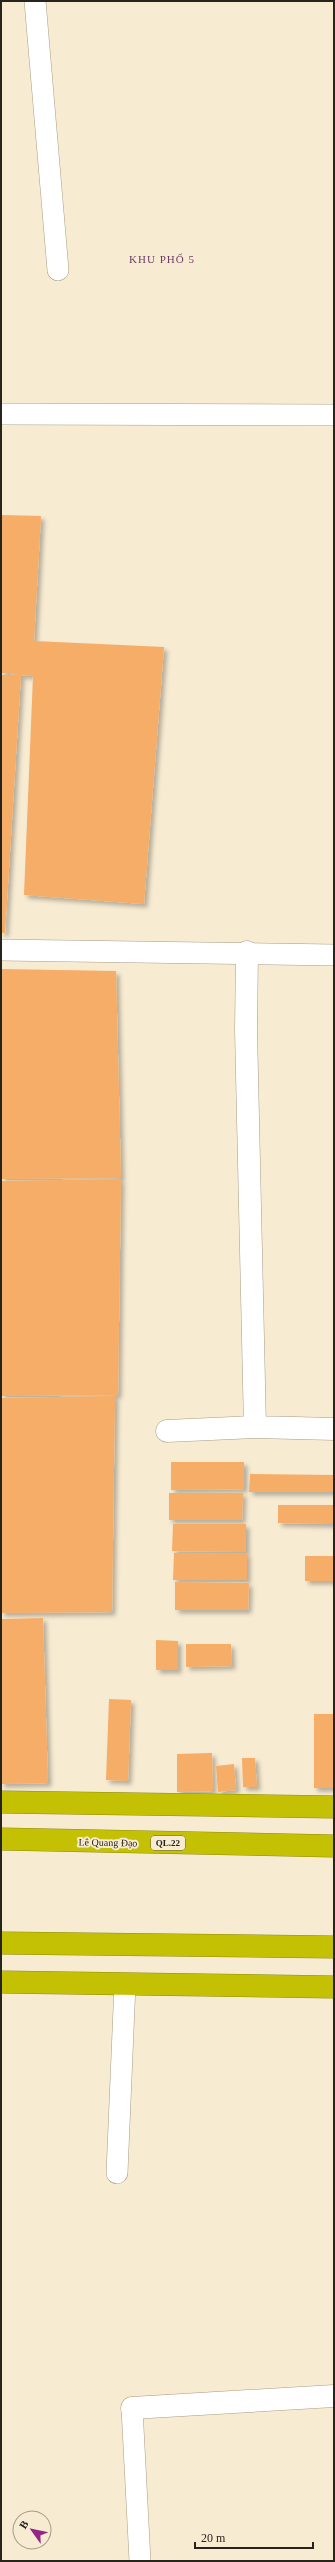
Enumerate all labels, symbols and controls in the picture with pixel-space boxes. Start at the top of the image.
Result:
district label: KHU PHỐ 5 [129,253,195,265]
street label: Lê Quang Đạo [78,1836,138,1849]
road number: QL.22 [151,1836,185,1850]
north arrow [12,2510,52,2550]
text: B [17,2518,31,2531]
scale bar [195,2524,313,2550]
text: 20 m [201,2531,226,2545]

